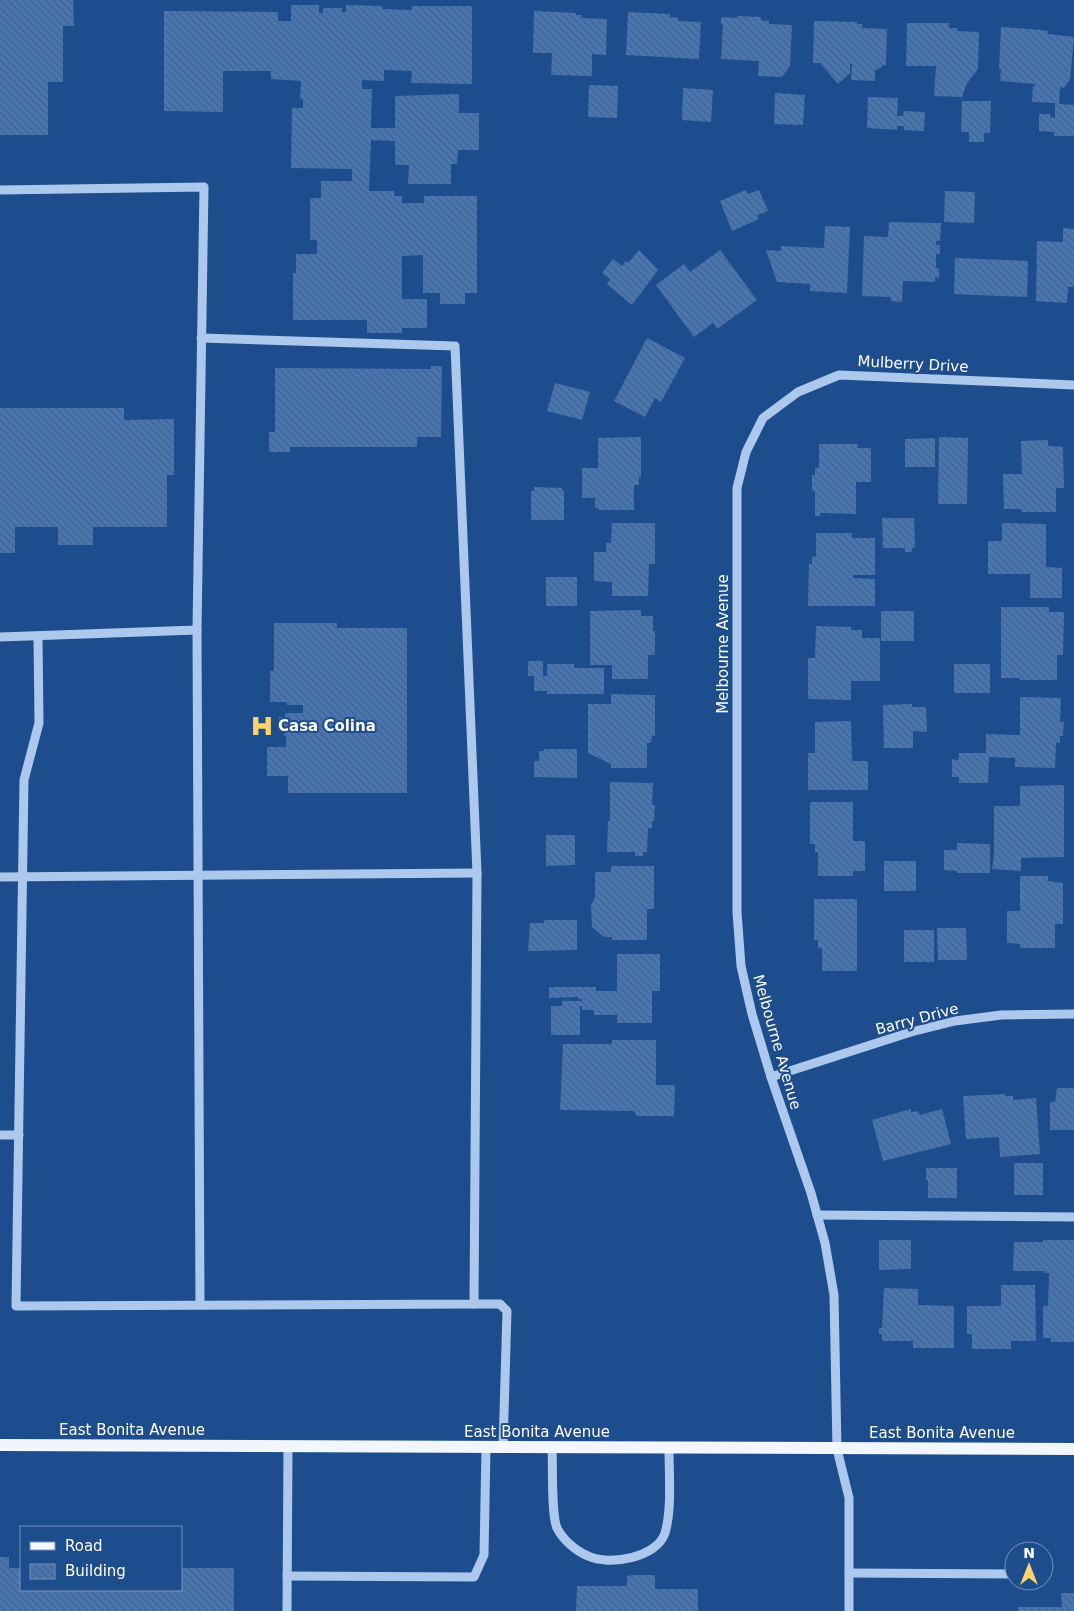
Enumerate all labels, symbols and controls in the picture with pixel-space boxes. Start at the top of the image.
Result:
street label: Mulberry Drive [857,352,969,376]
street label: Melbourne Avenue [714,574,732,714]
hospital icon: Casa Colina [249,713,275,739]
place label: Casa Colina [278,717,376,735]
street label: Melbourne Avenue [749,972,805,1112]
street label: Barry Drive [874,999,960,1039]
street label: East Bonita Avenue [59,1421,205,1439]
street label: East Bonita Avenue [464,1423,610,1441]
street label: East Bonita Avenue [869,1424,1015,1442]
legend [20,1526,182,1591]
text: Road [65,1537,103,1555]
north arrow [1004,1541,1054,1591]
text: N [1023,1545,1035,1561]
text: Building [65,1562,126,1580]

